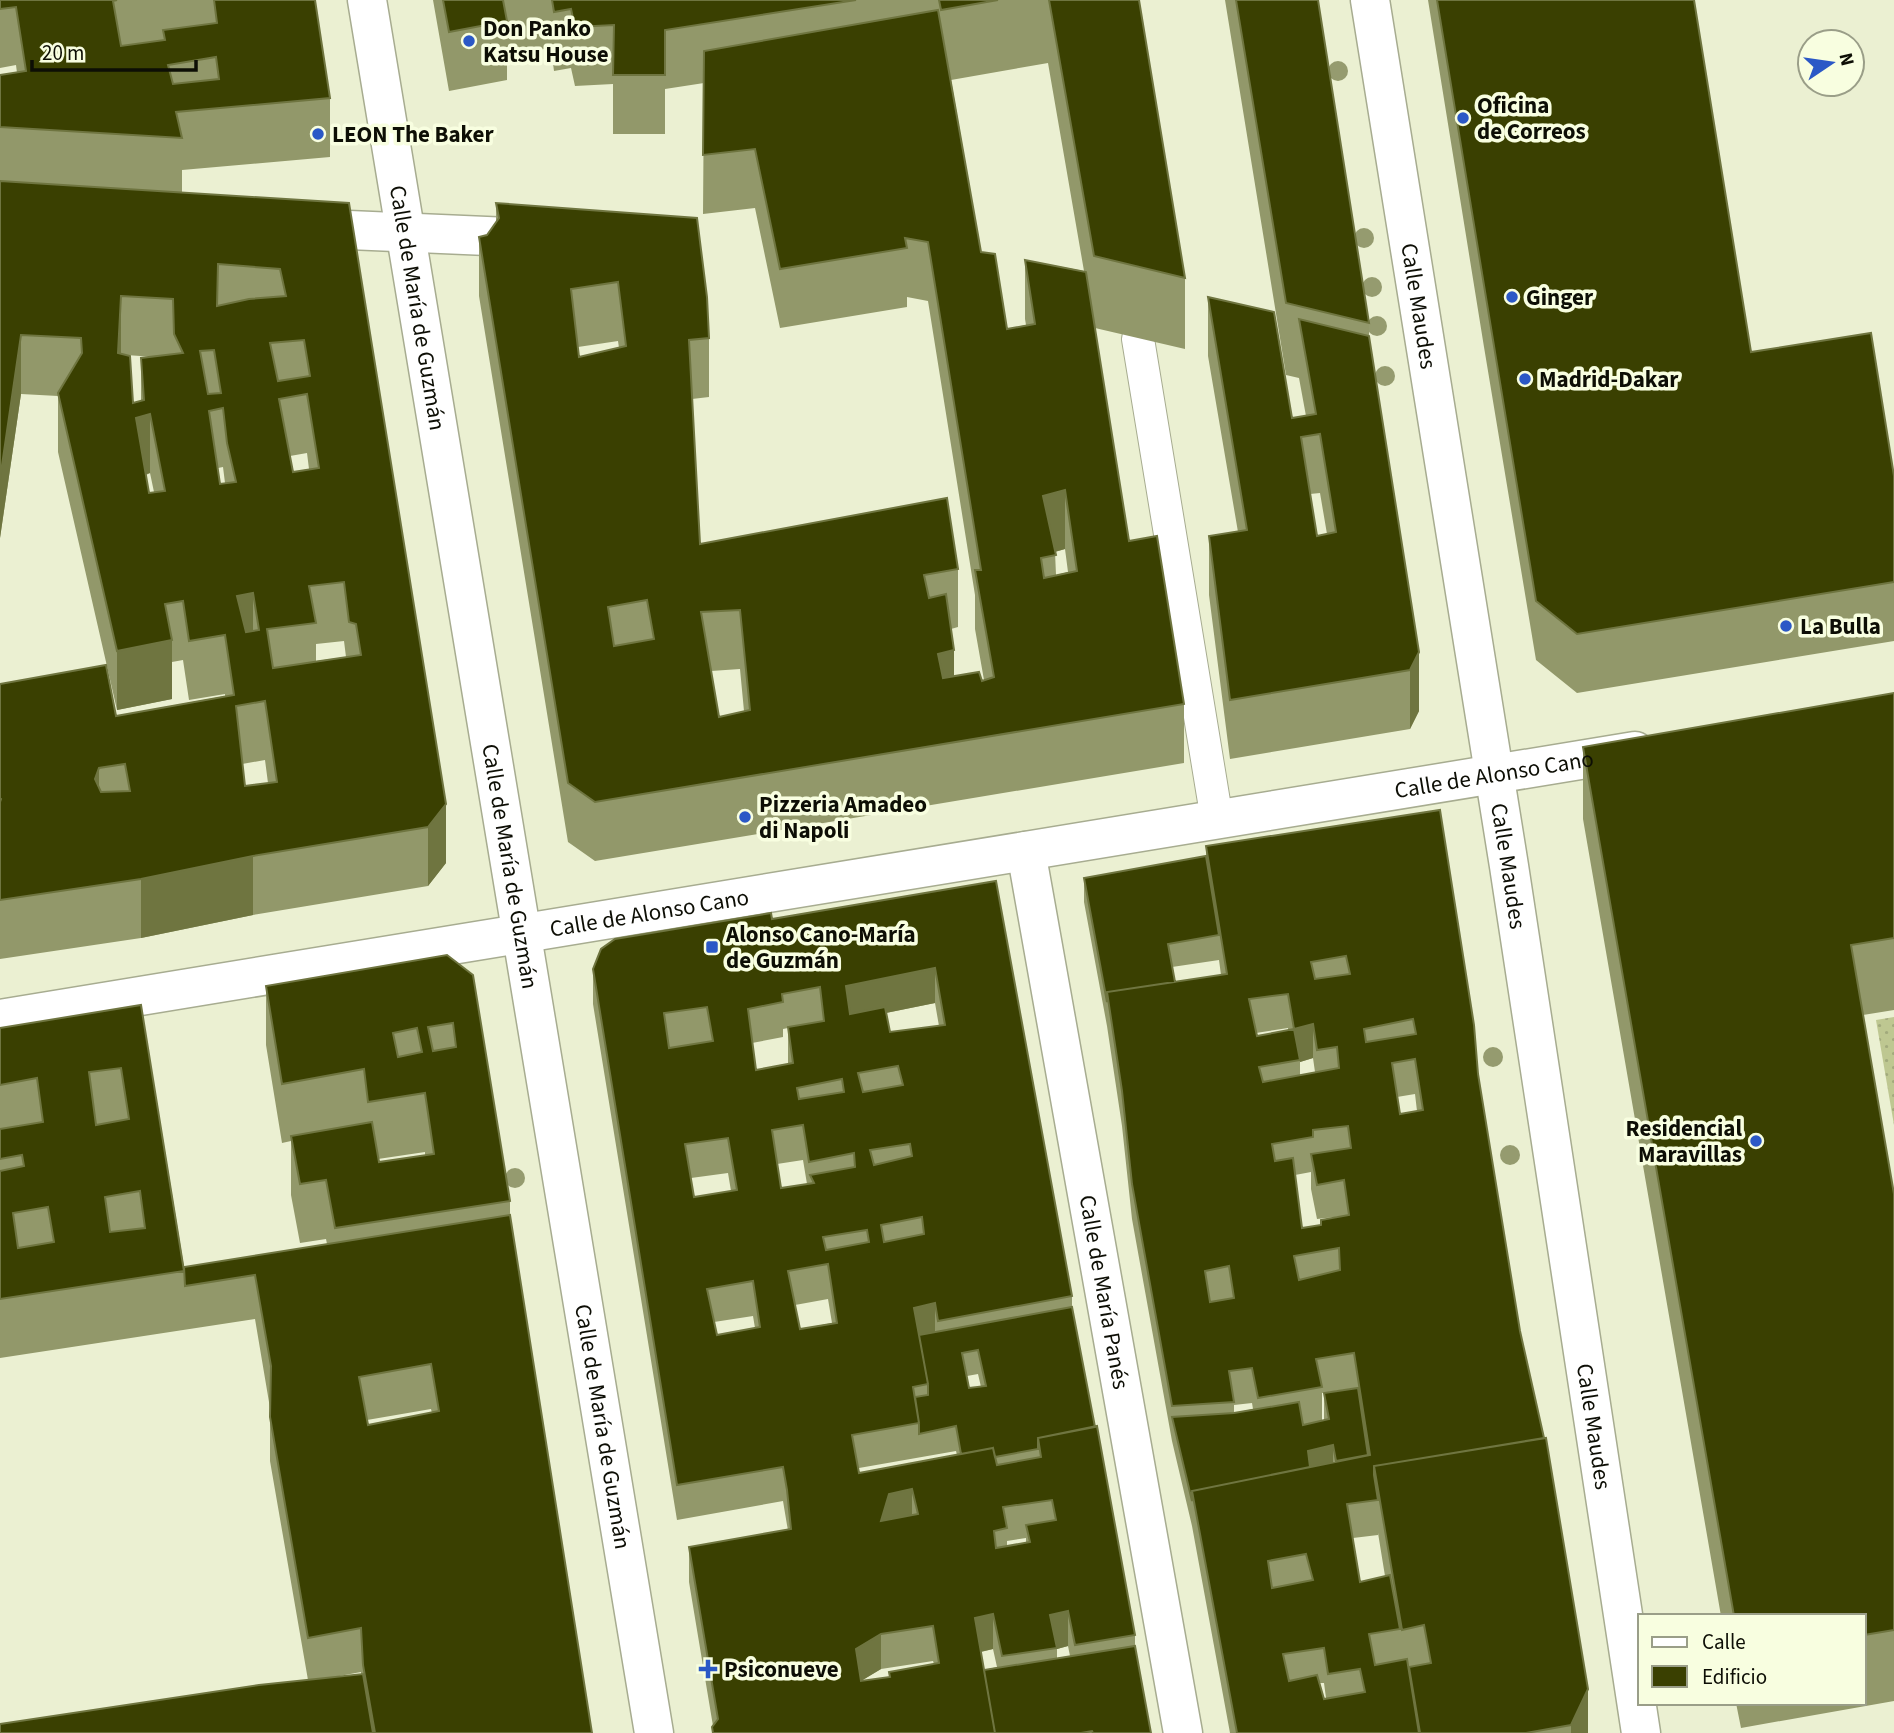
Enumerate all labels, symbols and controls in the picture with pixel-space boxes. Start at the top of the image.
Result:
place label: Don Panko Katsu House [483,12,609,71]
scale bar [32,28,196,72]
north arrow [1796,28,1866,98]
marker: Don Panko Katsu House [461,33,477,49]
text: 20 m [42,38,84,68]
text: N [1832,50,1861,69]
place label: Oficina de Correos [1477,89,1586,148]
marker: Oficina de Correos [1455,110,1471,126]
place label: LEON The Baker [332,118,494,151]
marker: LEON The Baker [310,126,326,142]
street label: Calle de María de Guzmán [381,183,454,433]
street label: Calle Maudes [1392,241,1445,372]
place label: Ginger [1526,281,1594,314]
marker: Ginger [1504,289,1520,305]
place label: Madrid-Dakar [1539,363,1679,396]
marker: Madrid-Dakar [1517,371,1533,387]
place label: La Bulla [1800,610,1881,643]
marker: La Bulla [1778,618,1794,634]
street label: Calle de María de Guzmán [473,741,547,991]
street label: Calle de Alonso Cano [1392,742,1596,807]
place label: Pizzeria Amadeo di Napoli [759,788,927,847]
street label: Calle Maudes [1482,801,1534,931]
marker: Pizzeria Amadeo di Napoli [737,809,753,825]
street label: Calle de Alonso Cano [547,880,751,946]
place label: Alonso Cano-María de Guzmán [725,918,916,977]
marker: Alonso Cano-María de Guzmán [704,939,720,955]
place label: Residencial Maravillas [1626,1112,1742,1171]
marker: Residencial Maravillas [1748,1133,1764,1149]
street label: Calle de María Panés [1071,1192,1138,1392]
street label: Calle de María de Guzmán [566,1302,639,1552]
street label: Calle Maudes [1568,1361,1620,1492]
legend [1638,1614,1866,1705]
text: Calle [1702,1627,1746,1657]
place label: Psiconueve [724,1653,839,1686]
marker: Psiconueve [698,1659,718,1679]
text: Edificio [1702,1662,1767,1692]

